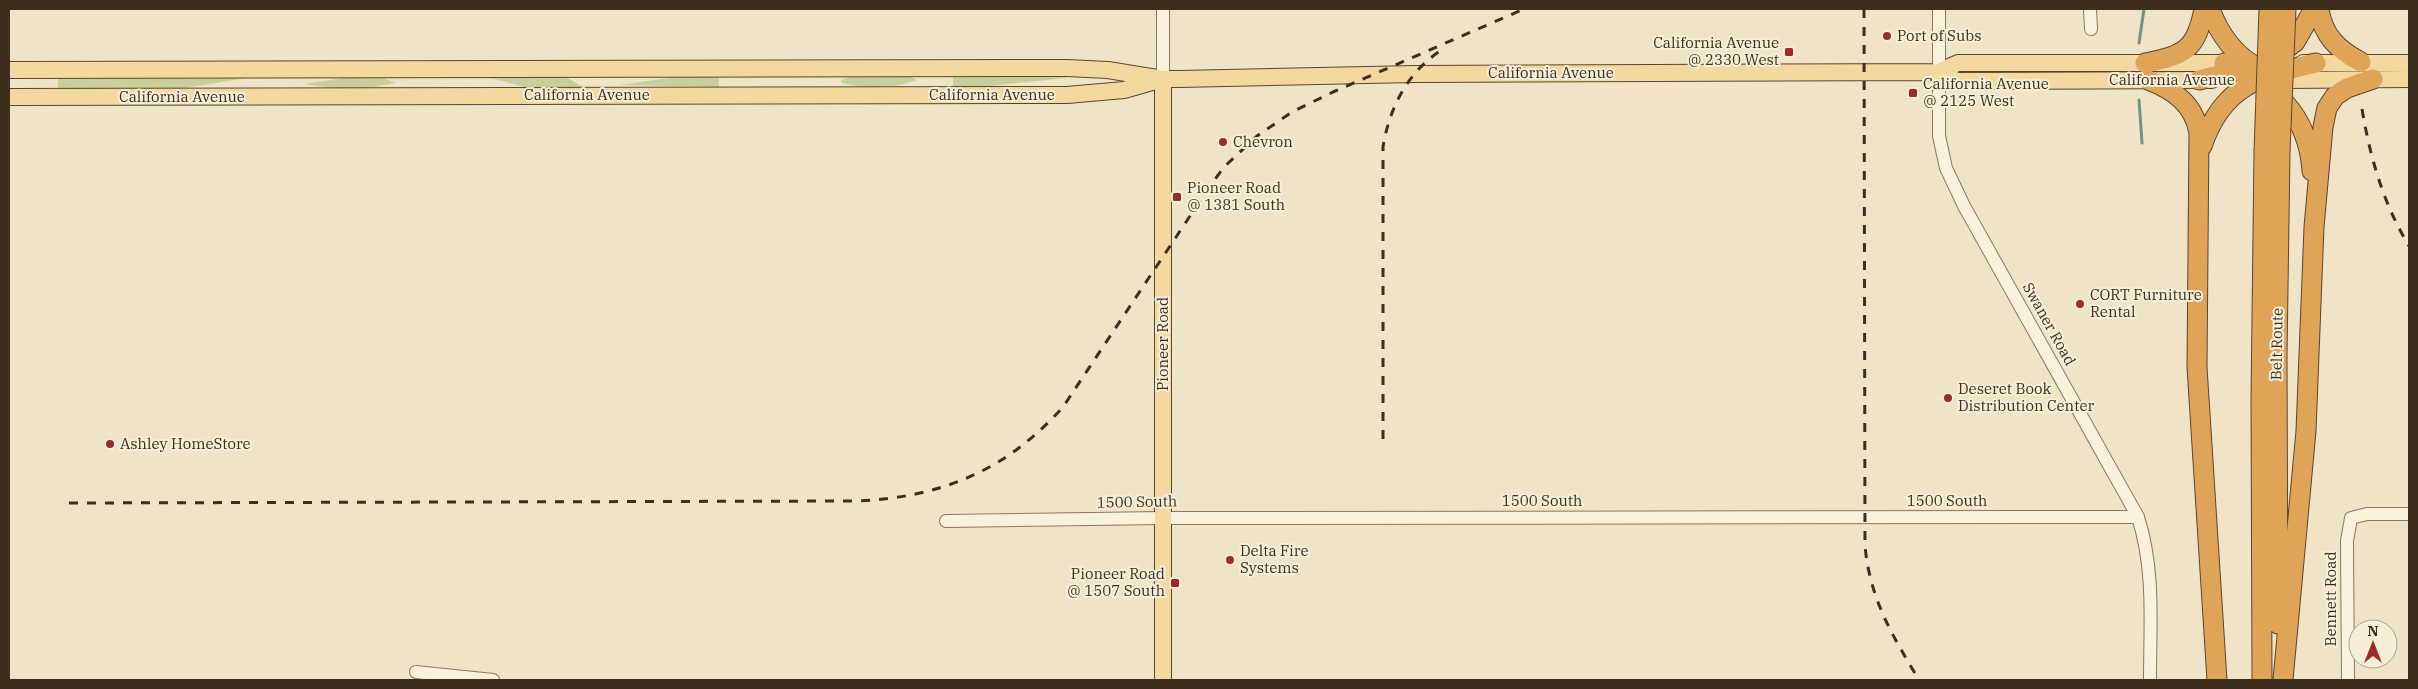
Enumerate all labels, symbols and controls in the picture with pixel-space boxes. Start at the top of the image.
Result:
place label: Port of Subs [1897,26,1981,45]
marker: Port of Subs [1881,30,1893,42]
place label: California Avenue @ 2330 West [1653,33,1779,69]
marker: California Avenue @ 2330 West [1783,46,1795,58]
street label: California Avenue [1488,63,1614,82]
street label: California Avenue [2109,70,2235,89]
place label: California Avenue @ 2125 West [1923,74,2049,110]
street label: California Avenue [524,85,650,104]
street label: California Avenue [929,85,1055,104]
street label: California Avenue [119,87,245,106]
marker: California Avenue @ 2125 West [1907,87,1919,99]
place label: Chevron [1233,132,1293,151]
marker: Chevron [1217,136,1229,148]
place label: Pioneer Road @ 1381 South [1187,178,1285,214]
marker: Pioneer Road @ 1381 South [1171,191,1183,203]
street label: Swaner Road [2019,279,2080,369]
place label: CORT Furniture Rental [2090,285,2202,321]
street label: Pioneer Road [1153,297,1172,391]
marker: CORT Furniture Rental [2074,298,2086,310]
street label: Belt Route [2266,308,2287,380]
place label: Deseret Book Distribution Center [1958,379,2095,415]
marker: Deseret Book Distribution Center [1942,392,1954,404]
place label: Ashley HomeStore [120,434,251,453]
marker: Ashley HomeStore [104,438,116,450]
street label: 1500 South [1096,491,1178,512]
street label: 1500 South [1502,491,1582,510]
street label: 1500 South [1907,491,1987,510]
place label: Delta Fire Systems [1240,541,1309,577]
street label: Bennett Road [2321,552,2340,647]
marker: Delta Fire Systems [1224,554,1236,566]
place label: Pioneer Road @ 1507 South [1067,564,1165,600]
marker: Pioneer Road @ 1507 South [1169,577,1181,589]
north arrow [2348,619,2398,669]
text: N [2367,622,2379,640]

